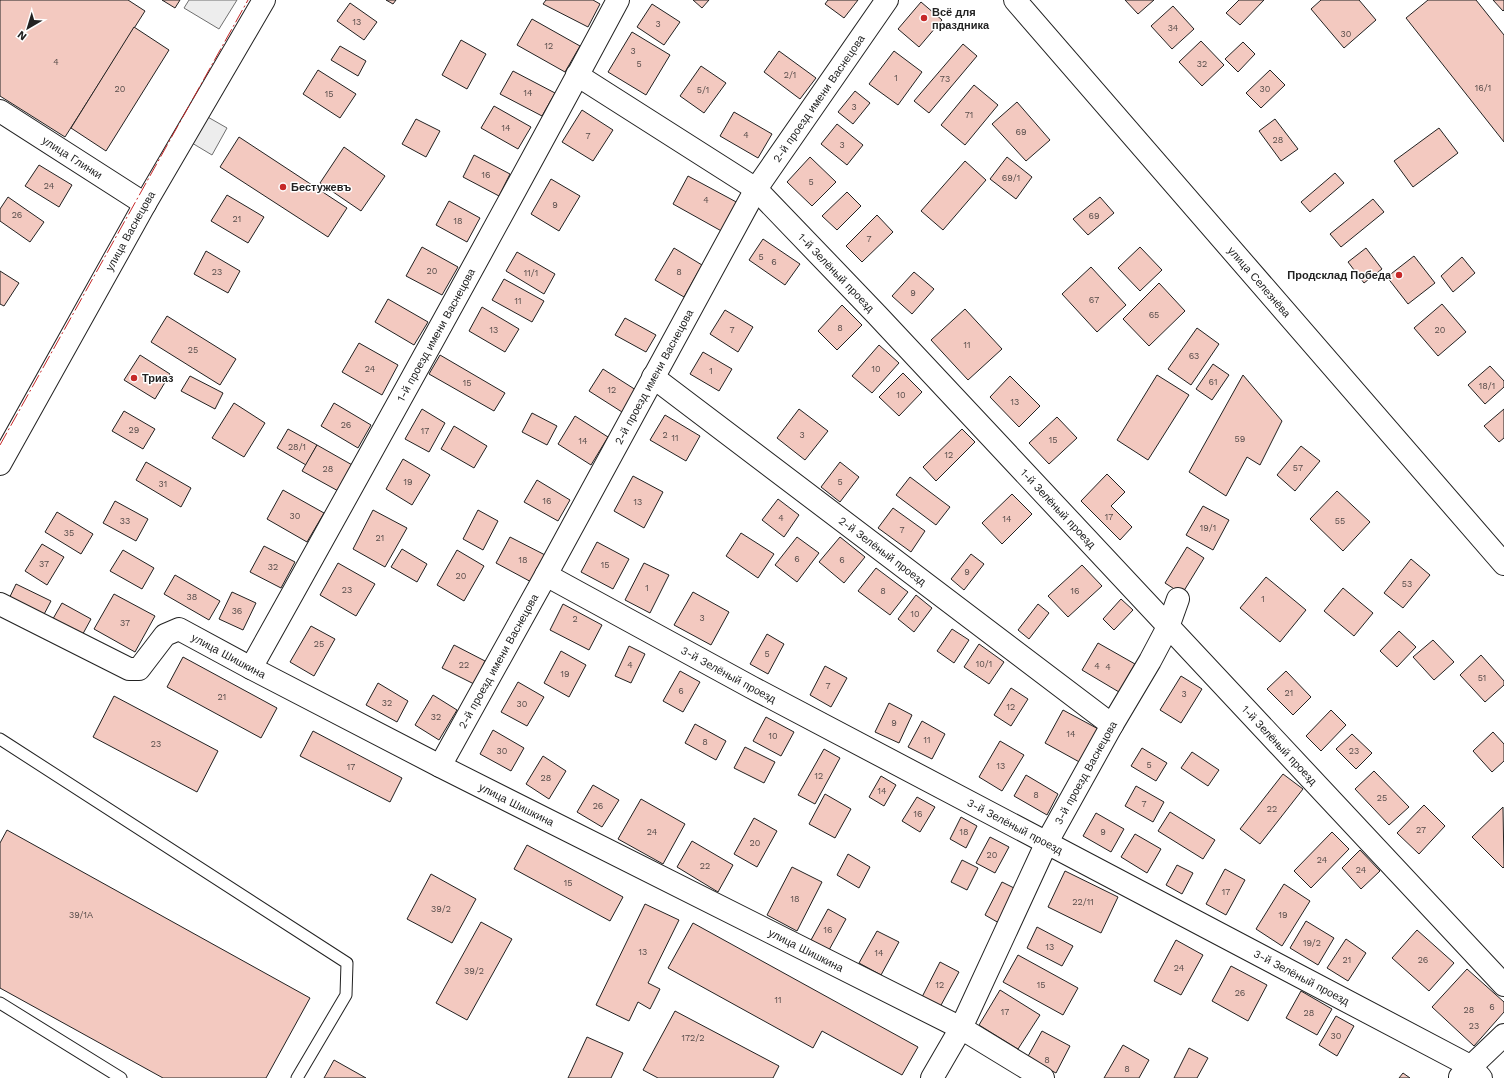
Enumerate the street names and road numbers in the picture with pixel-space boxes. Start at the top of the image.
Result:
street label: 2-й проезд имени Васнецова [770,32,868,165]
street label: улица Глинки [40,133,105,182]
street label: улица Васнецова [103,188,158,273]
street label: 1-й Зелёный проезд [795,230,877,315]
street label: улица Селезнёва [1225,244,1294,320]
street label: 1-й проезд имени Васнецова [394,265,478,404]
street label: 2-й проезд имени Васнецова [611,306,697,446]
street label: 1-й Зелёный проезд [1018,466,1099,551]
street label: 2-й Зелёный проезд [836,514,929,589]
street label: 2-й проезд имени Васнецова [456,591,541,731]
street label: улица Шишкина [189,631,269,681]
street label: 3-й Зелёный проезд [679,644,779,706]
street label: 1-й Зелёный проезд [1239,703,1320,788]
street label: 3-й проезд Васнецова [1052,718,1120,827]
street label: улица Шишкина [477,780,557,829]
street label: 3-й Зелёный проезд [965,796,1065,857]
street label: улица Шишкина [766,926,847,975]
street label: 3-й Зелёный проезд [1252,947,1352,1008]

